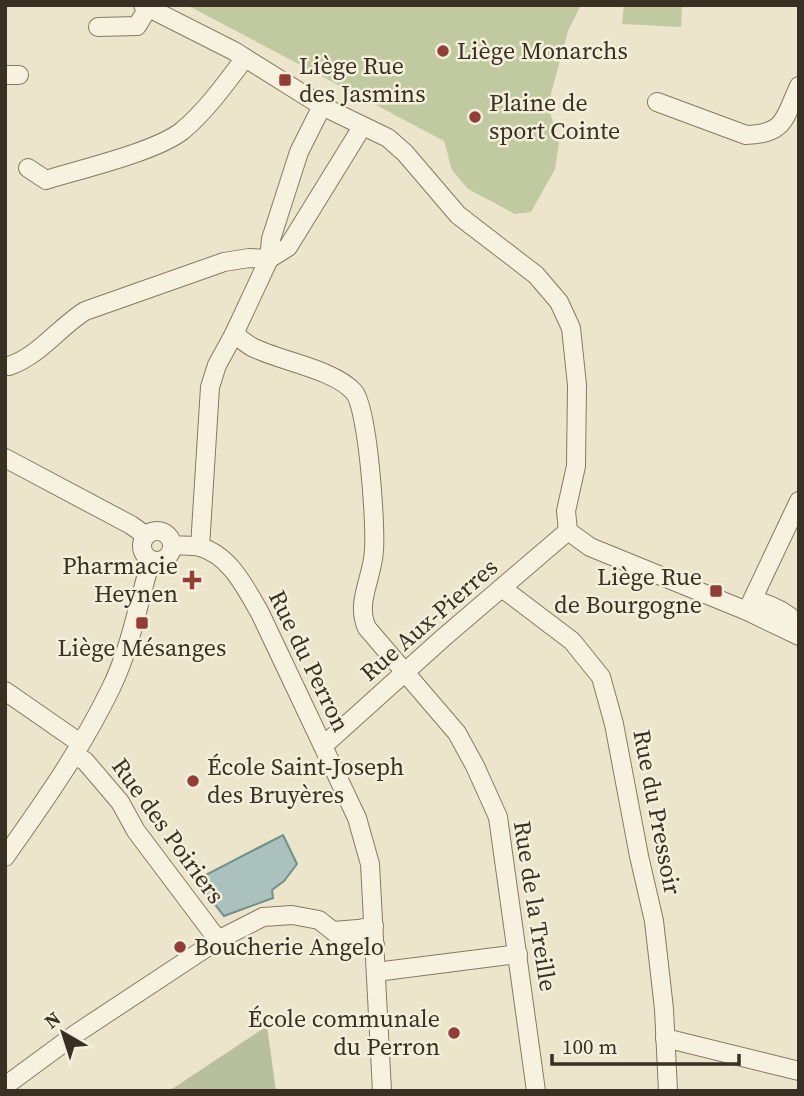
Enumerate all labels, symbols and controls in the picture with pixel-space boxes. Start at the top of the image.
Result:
place label: Liège Monarchs [457,34,628,67]
marker: Liège Monarchs [435,43,451,59]
place label: Liège Rue des Jasmins [299,49,426,110]
marker: Liège Rue des Jasmins [277,72,293,88]
place label: Plaine de sport Cointe [489,86,620,147]
marker: Plaine de sport Cointe [467,109,483,125]
place label: Pharmacie Heynen [62,549,178,610]
street label: Rue Aux-Pierres [353,551,505,689]
place label: Liège Rue de Bourgogne [554,560,702,621]
marker: Pharmacie Heynen [184,572,200,588]
marker: Liège Rue de Bourgogne [708,583,724,599]
street label: Rue du Perron [261,585,358,737]
marker: Liège Mésanges [134,615,150,631]
place label: Liège Mésanges [57,631,227,664]
street label: Rue du Pressoir [625,727,690,897]
place label: École Saint-Joseph des Bruyères [207,750,404,811]
street label: Rue des Poiriers [104,751,232,910]
marker: École Saint-Joseph des Bruyères [185,773,201,789]
street label: Rue de la Treille [506,818,565,994]
place label: Boucherie Angelo [194,930,384,963]
marker: Boucherie Angelo [172,939,188,955]
north arrow [28,998,98,1068]
place label: École communale du Perron [248,1002,440,1063]
text: N [39,1005,66,1034]
scale bar [552,1023,739,1066]
marker: École communale du Perron [446,1025,462,1041]
text: 100 m [562,1032,617,1061]

